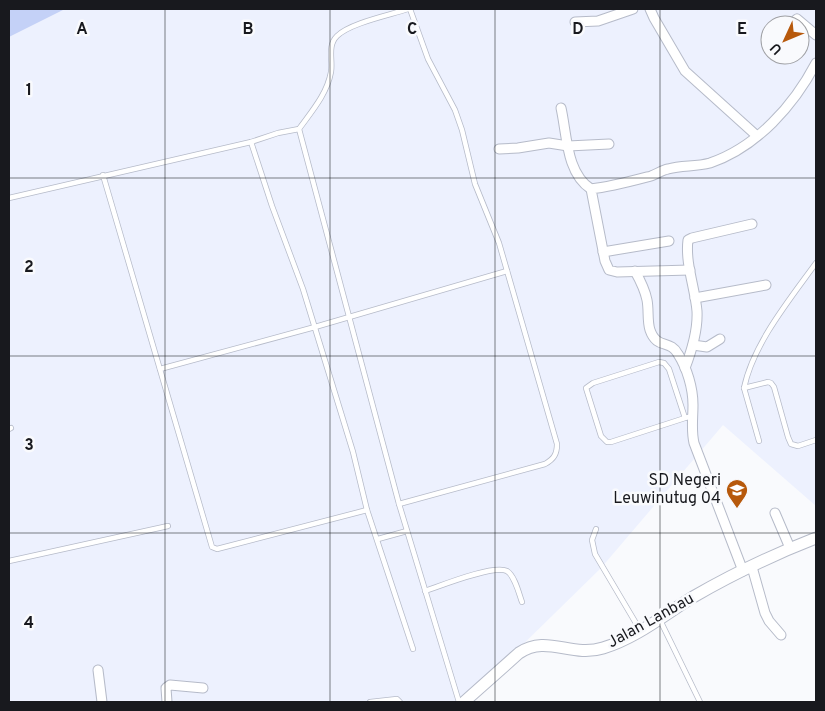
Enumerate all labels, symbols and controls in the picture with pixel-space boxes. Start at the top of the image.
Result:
north arrow [760,15,810,65]
text: A [76,20,88,40]
text: B [242,20,254,40]
text: C [407,20,417,40]
text: D [572,20,584,40]
text: E [737,20,747,40]
text: U [767,38,786,57]
text: 1 [26,81,32,101]
text: 2 [24,258,34,278]
text: 3 [24,436,34,456]
place label: SD Negeri Leuwinutug 04 [613,471,721,509]
school or university icon: SD Negeri Leuwinutug 04 [725,478,749,509]
street label: Jalan Lanbau [604,589,698,653]
text: 4 [24,614,34,634]

